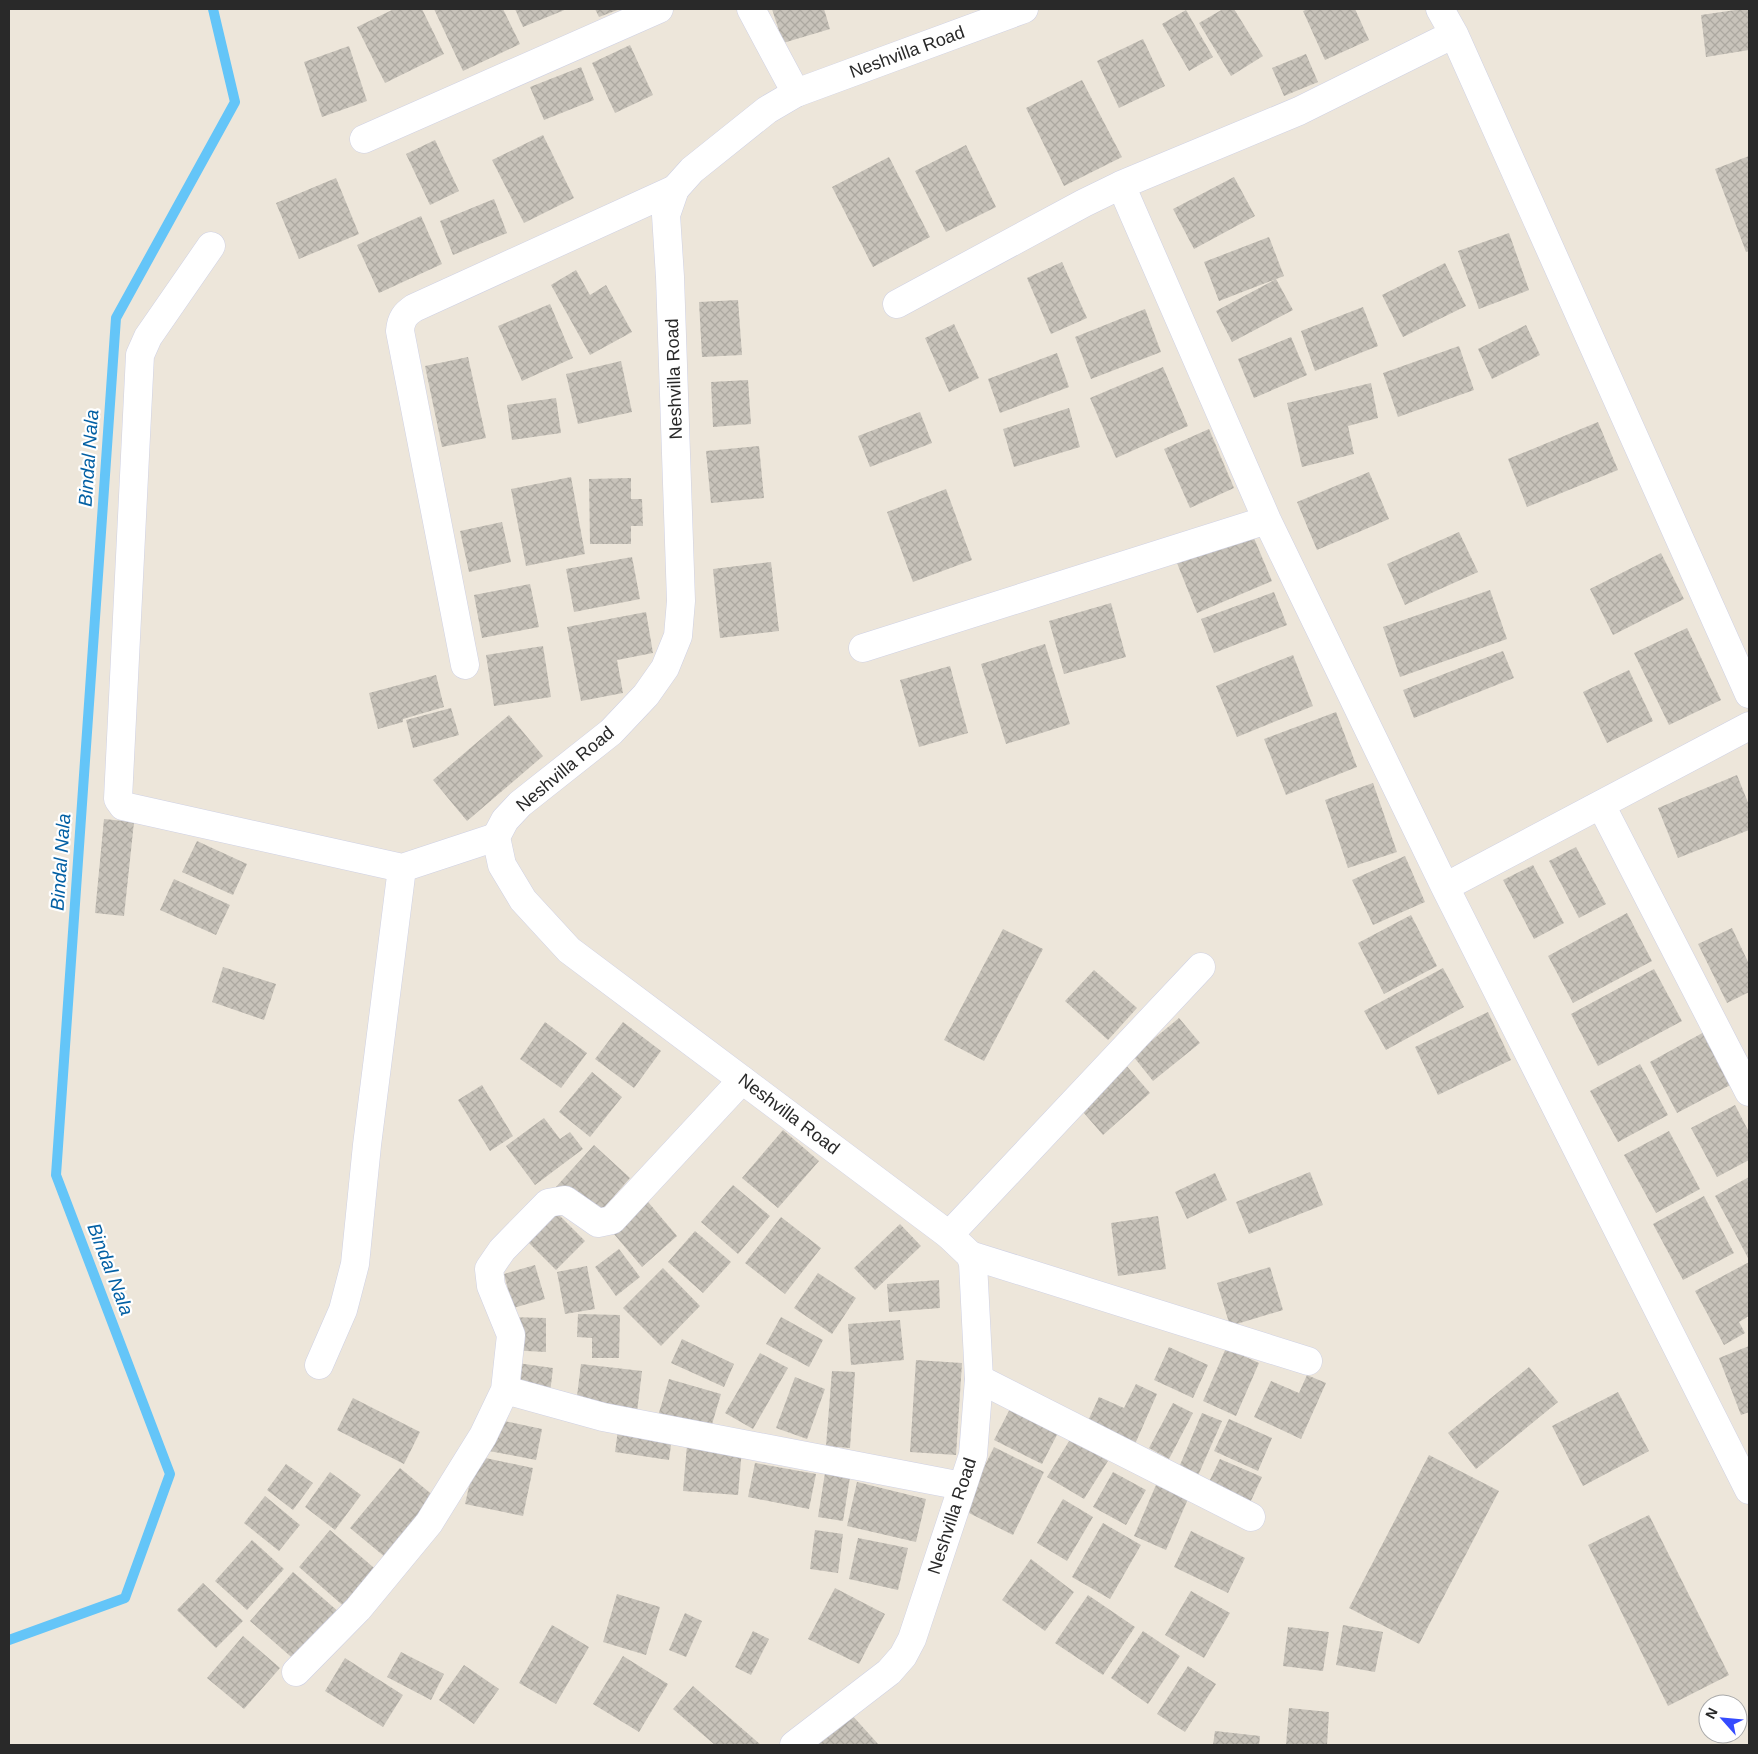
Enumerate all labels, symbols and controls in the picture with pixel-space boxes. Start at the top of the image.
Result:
street label: Neshvilla Road [847,22,967,82]
street label: Neshvilla Road [662,318,686,440]
water label: Bindal Nala [75,409,102,507]
street label: Neshvilla Road [512,722,618,816]
water label: Bindal Nala [47,813,74,911]
street label: Neshvilla Road [735,1070,843,1158]
water label: Bindal Nala [83,1220,138,1318]
street label: Neshvilla Road [924,1455,980,1577]
north arrow [1698,1694,1748,1744]
text: N [1702,1705,1721,1721]

